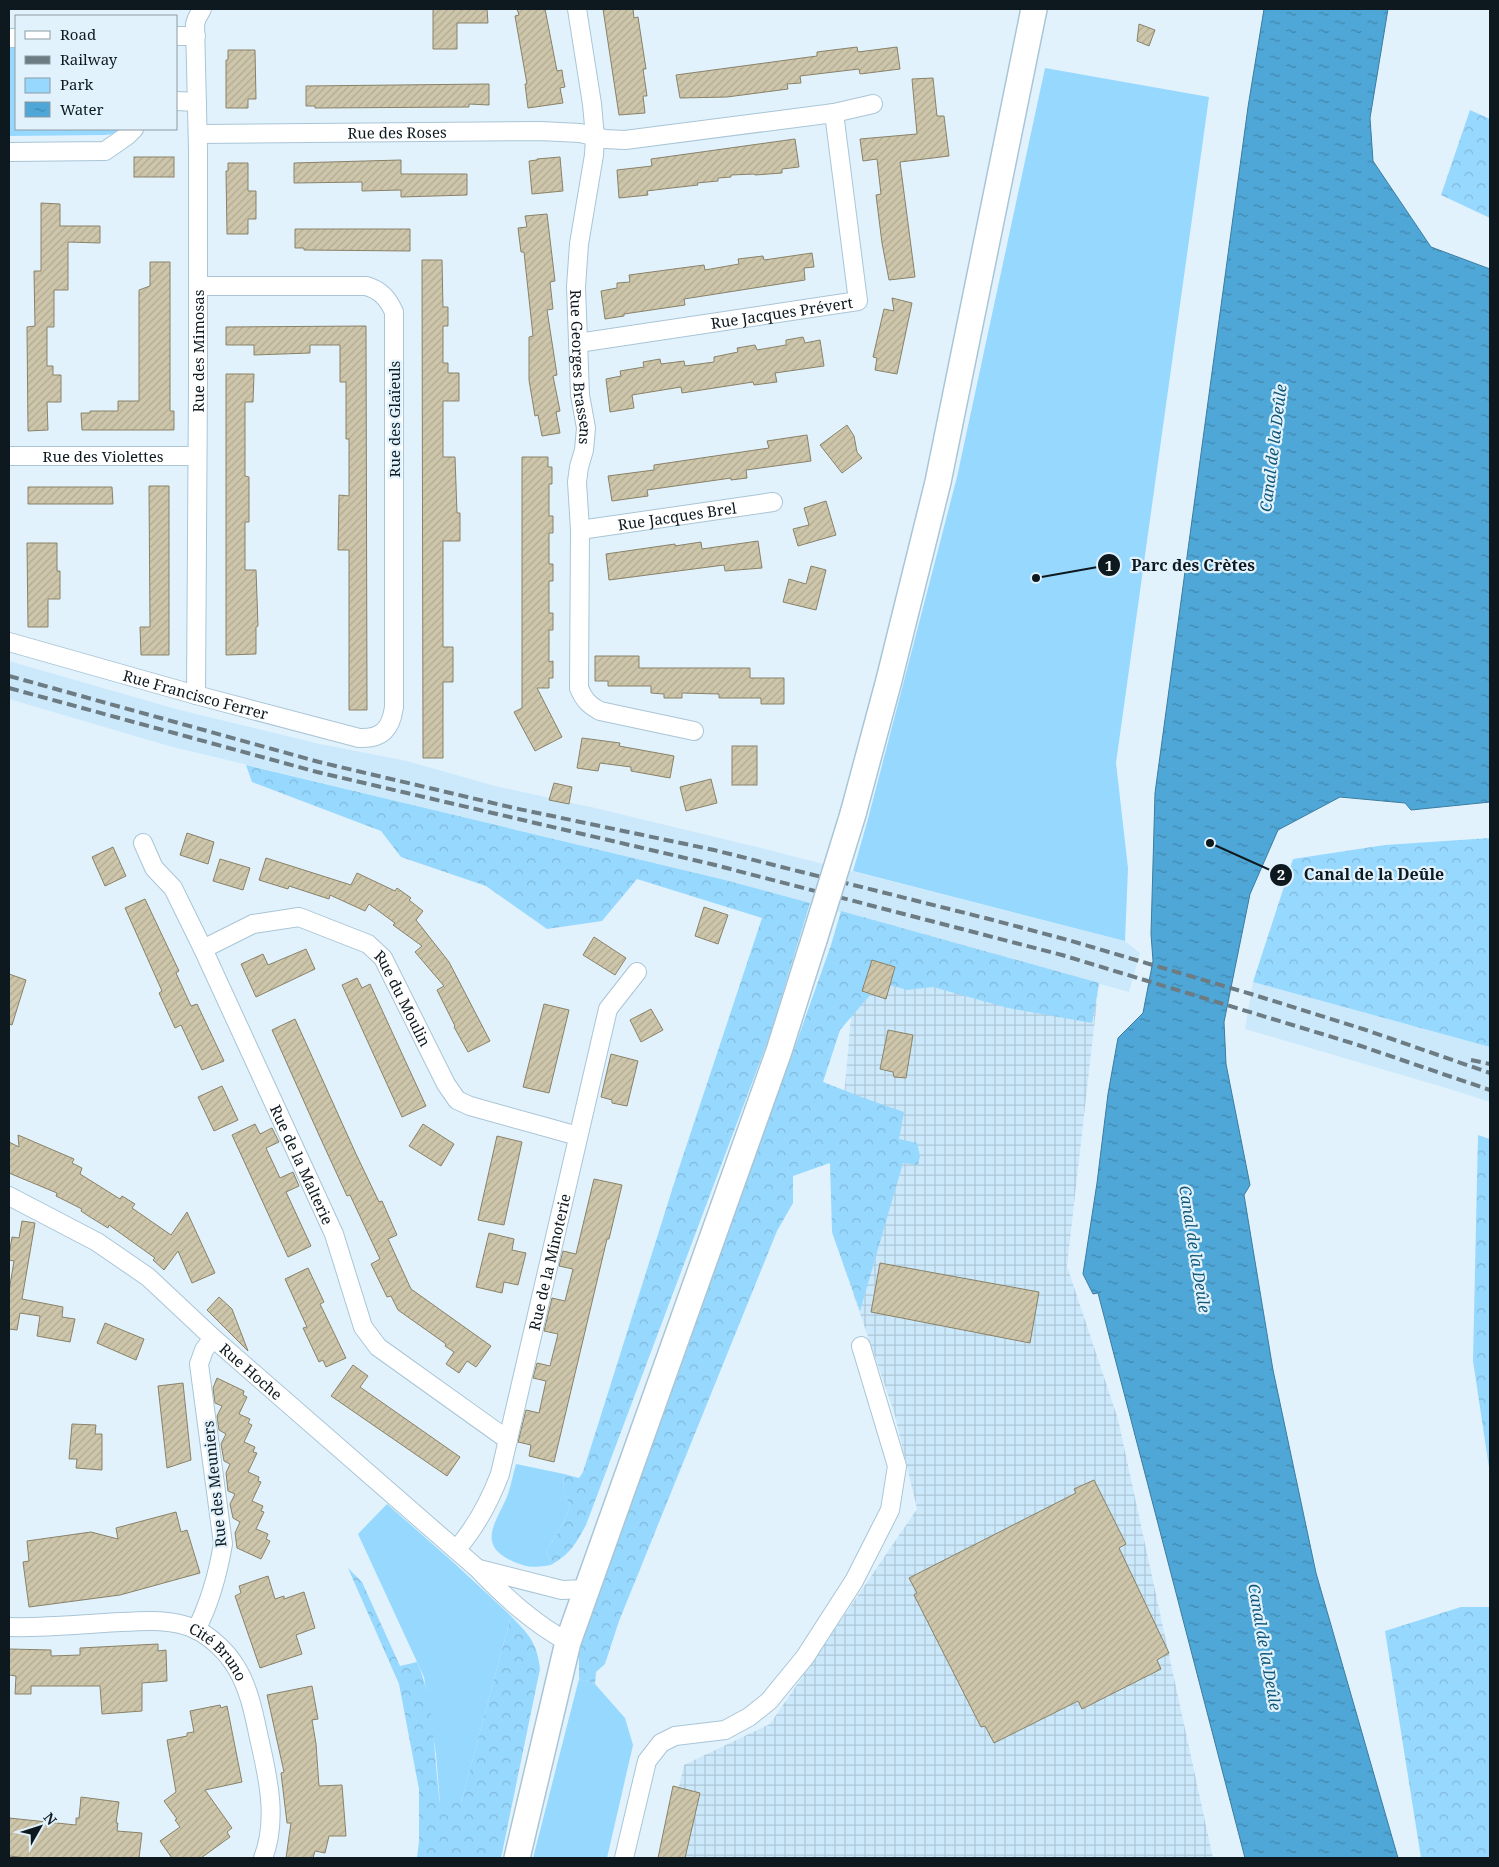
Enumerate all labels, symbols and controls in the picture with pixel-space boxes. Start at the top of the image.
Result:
legend [15,15,178,130]
text: Road [60,24,96,44]
text: Railway [60,49,118,69]
text: Park [60,74,94,94]
text: Water [60,99,103,119]
street label: Rue des Roses [347,122,447,143]
street label: Rue des Mimosas [188,289,208,413]
street label: Rue Georges Brassens [566,289,596,446]
street label: Rue Jacques Prévert [709,292,854,333]
street label: Rue des Glaïeuls [384,360,404,477]
water label: Canal de la Deûle [1254,383,1292,513]
street label: Rue des Violettes [43,446,164,466]
street label: Rue Jacques Brel [616,497,738,534]
callout: Parc des Crètes [1096,550,1265,581]
text: Parc des Crètes [1131,554,1255,576]
text: 1 [1105,555,1113,575]
street label: Rue Francisco Ferrer [121,665,271,724]
callout: Canal de la Deûle [1269,859,1454,890]
text: Canal de la Deûle [1304,863,1444,885]
text: 2 [1277,864,1285,884]
street label: Rue du Moulin [371,945,436,1050]
street label: Rue de la Malterie [266,1101,338,1228]
water label: Canal de la Deûle [1174,1184,1216,1314]
street label: Rue de la Minoterie [524,1191,575,1332]
street label: Rue Hoche [216,1339,287,1404]
street label: Rue des Meuniers [197,1420,231,1548]
water label: Canal de la Deûle [1243,1582,1287,1712]
street label: Cité Bruno [186,1618,252,1684]
north arrow [15,1802,65,1852]
text: N [40,1808,61,1829]

